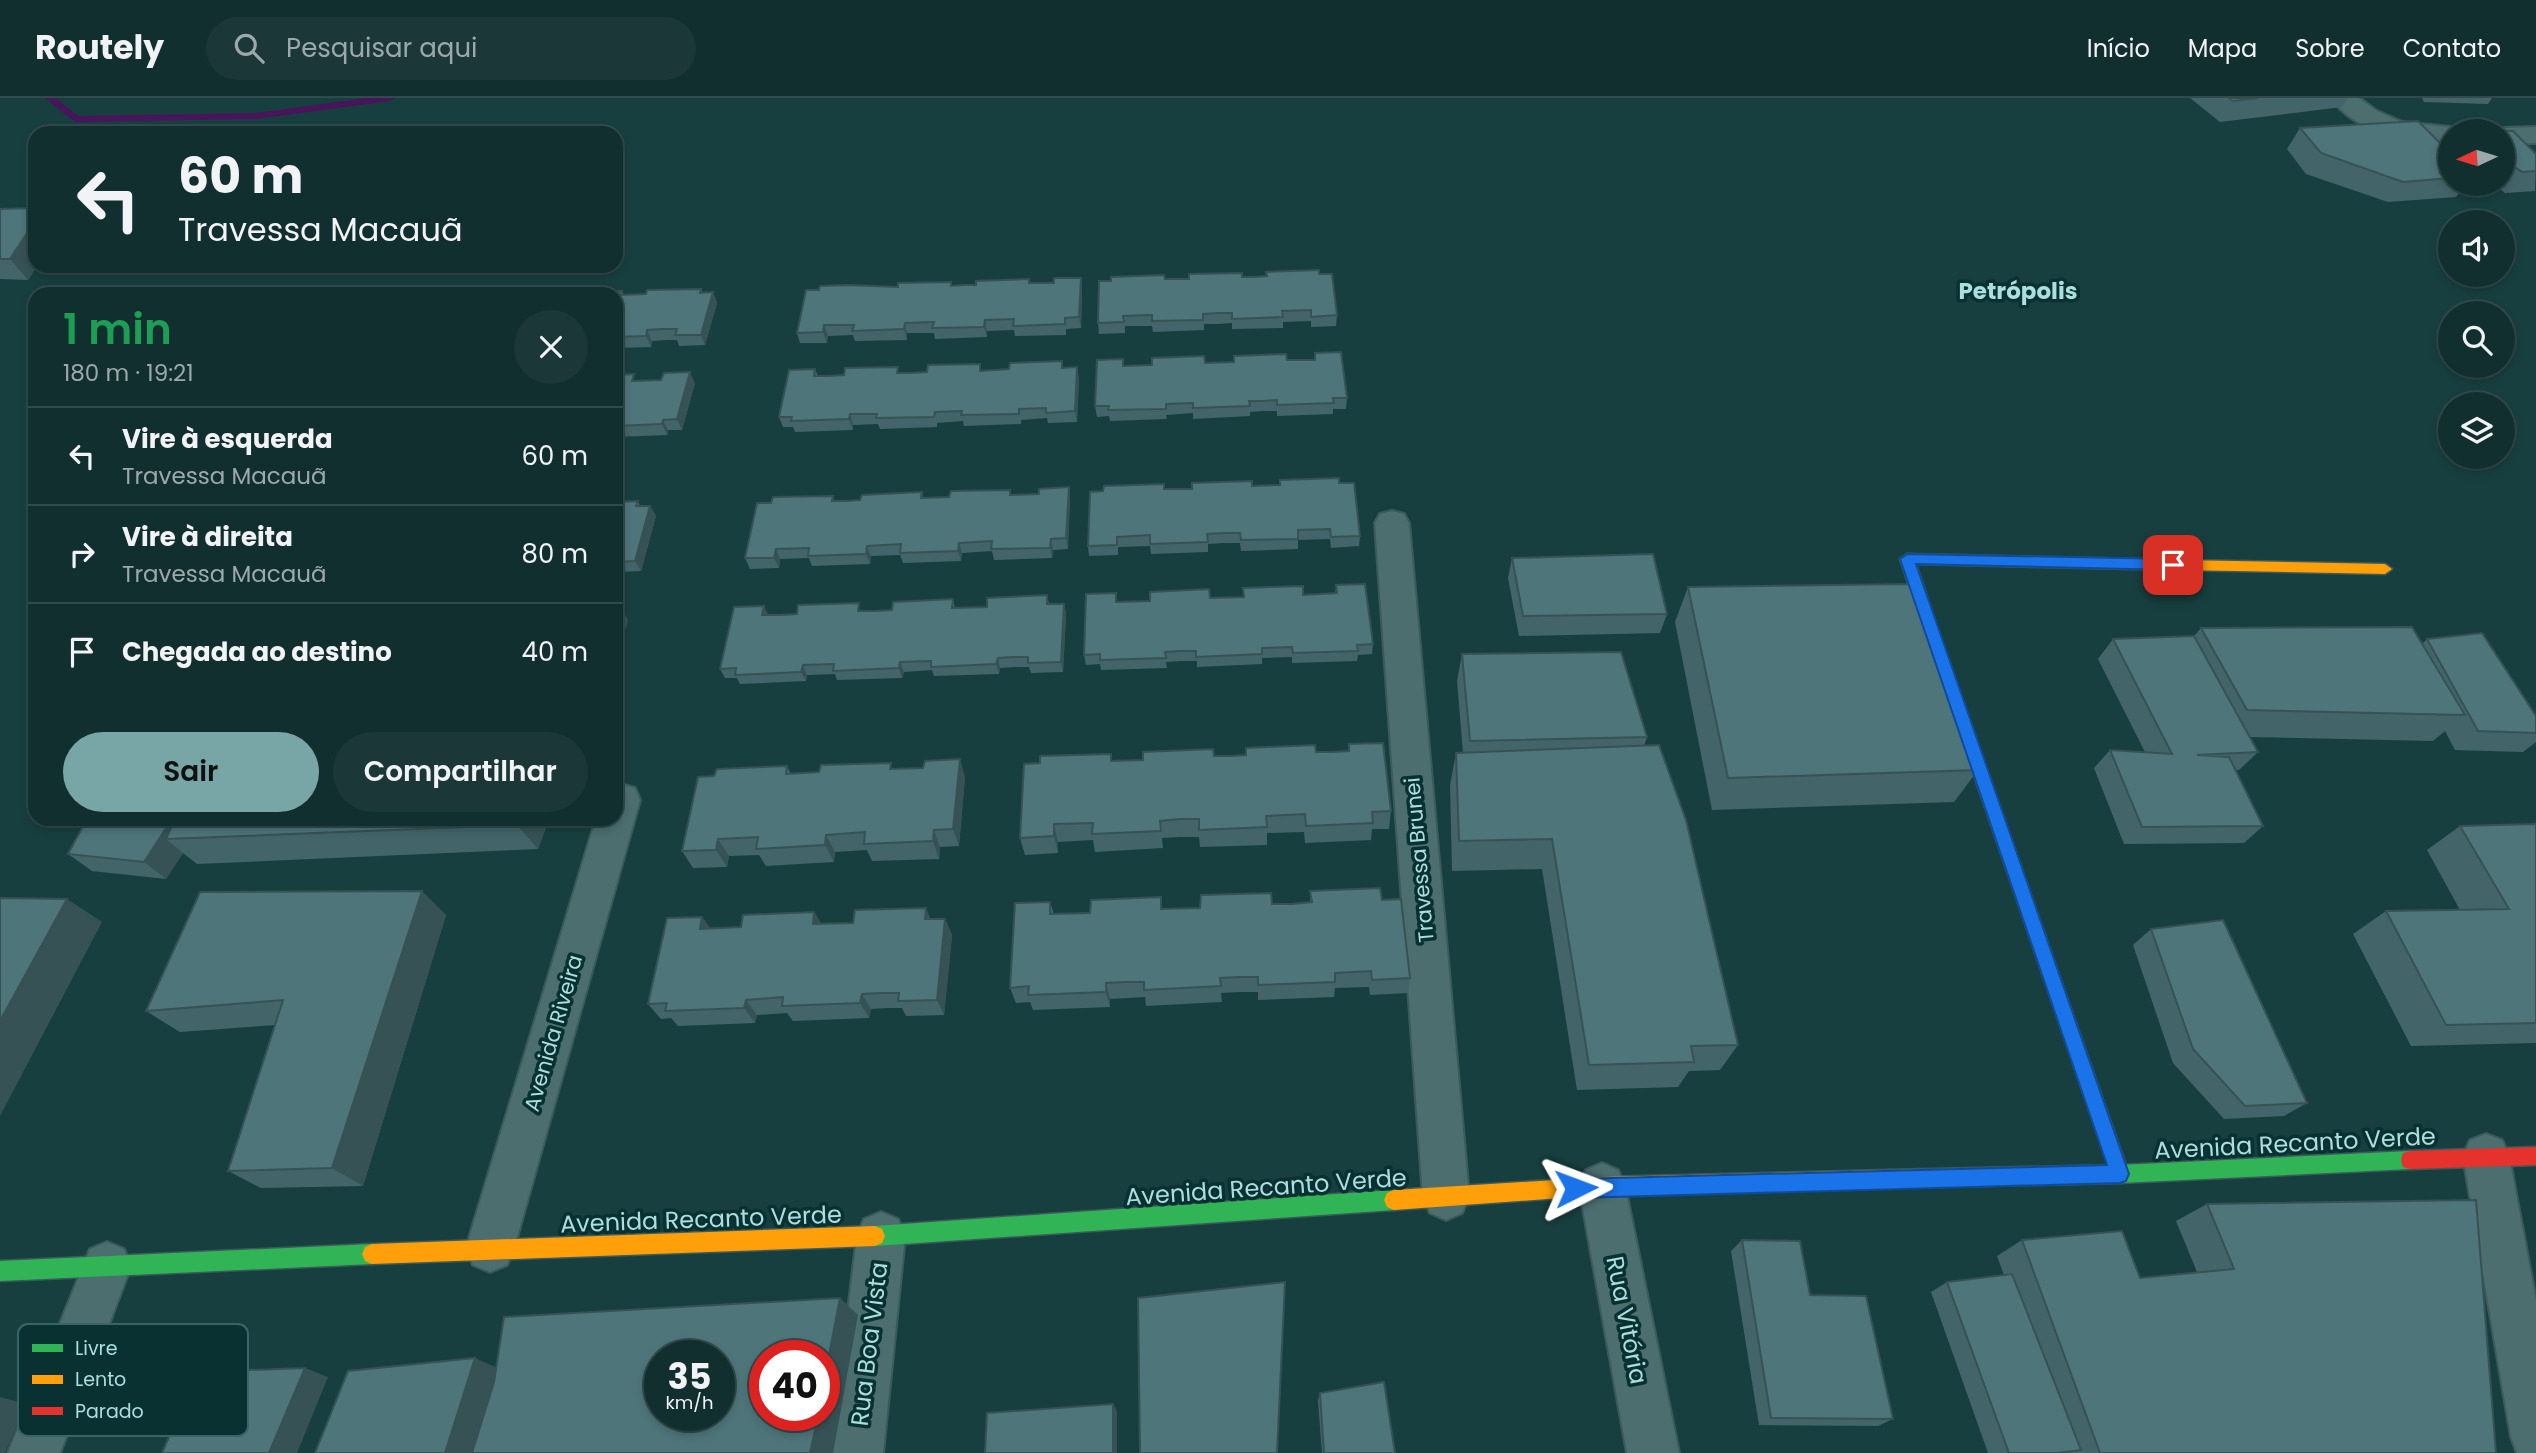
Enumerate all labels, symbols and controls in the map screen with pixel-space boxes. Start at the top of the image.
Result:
search box [206,17,696,80]
text: Routely [35,24,164,71]
icon: search [230,29,268,67]
text: Pesquisar aqui [286,30,477,66]
text: Início [2087,32,2150,65]
text: Mapa [2188,32,2257,65]
text: Sobre [2295,32,2365,65]
text: Contato [2403,32,2501,65]
north arrow [2438,119,2515,196]
map controls [2438,119,2515,469]
text: 60 m [178,142,303,210]
icon: left [63,154,154,245]
text: Travessa Macauã [178,207,463,252]
button: sound [2438,210,2515,287]
district label: Petrópolis [1958,275,2078,307]
text: 1 min [63,300,172,359]
button: search [2438,301,2515,378]
button: close [514,310,588,384]
text: 180 m · 19:21 [63,357,194,389]
button: layers [2438,392,2515,469]
text: Vire à esquerda [122,421,333,457]
icon: left [63,437,101,475]
text: 60 m [521,438,588,474]
text: Travessa Macauã [122,460,327,492]
text: Vire à direita [122,519,293,555]
icon: right [63,535,101,573]
pin [2143,535,2203,595]
text: 80 m [522,536,588,572]
icon: arrive [2154,546,2192,584]
text: Travessa Macauã [122,558,327,590]
icon: arrive [63,633,101,671]
text: Chegada ao destino [122,634,392,670]
text: 40 m [522,634,588,670]
button: Sair [63,732,319,812]
button: Compartilhar [333,732,588,812]
street label: Travessa Brunei [1397,776,1441,944]
street label: Avenida Riveira [517,951,589,1115]
street label: Avenida Recanto Verde [2153,1119,2437,1167]
position arrow [1539,1151,1613,1225]
street label: Avenida Recanto Verde [1124,1161,1408,1213]
street label: Avenida Recanto Verde [560,1198,842,1240]
street label: Rua Vitória [1598,1253,1656,1387]
street label: Rua Boa Vista [843,1260,895,1428]
legend [18,1324,248,1436]
text: Livre [75,1335,117,1362]
speed limit sign: 40 [749,1340,840,1431]
text: 35 [668,1352,711,1401]
text: Lento [75,1366,126,1393]
text: km/h [666,1390,713,1415]
text: Parado [75,1398,144,1425]

